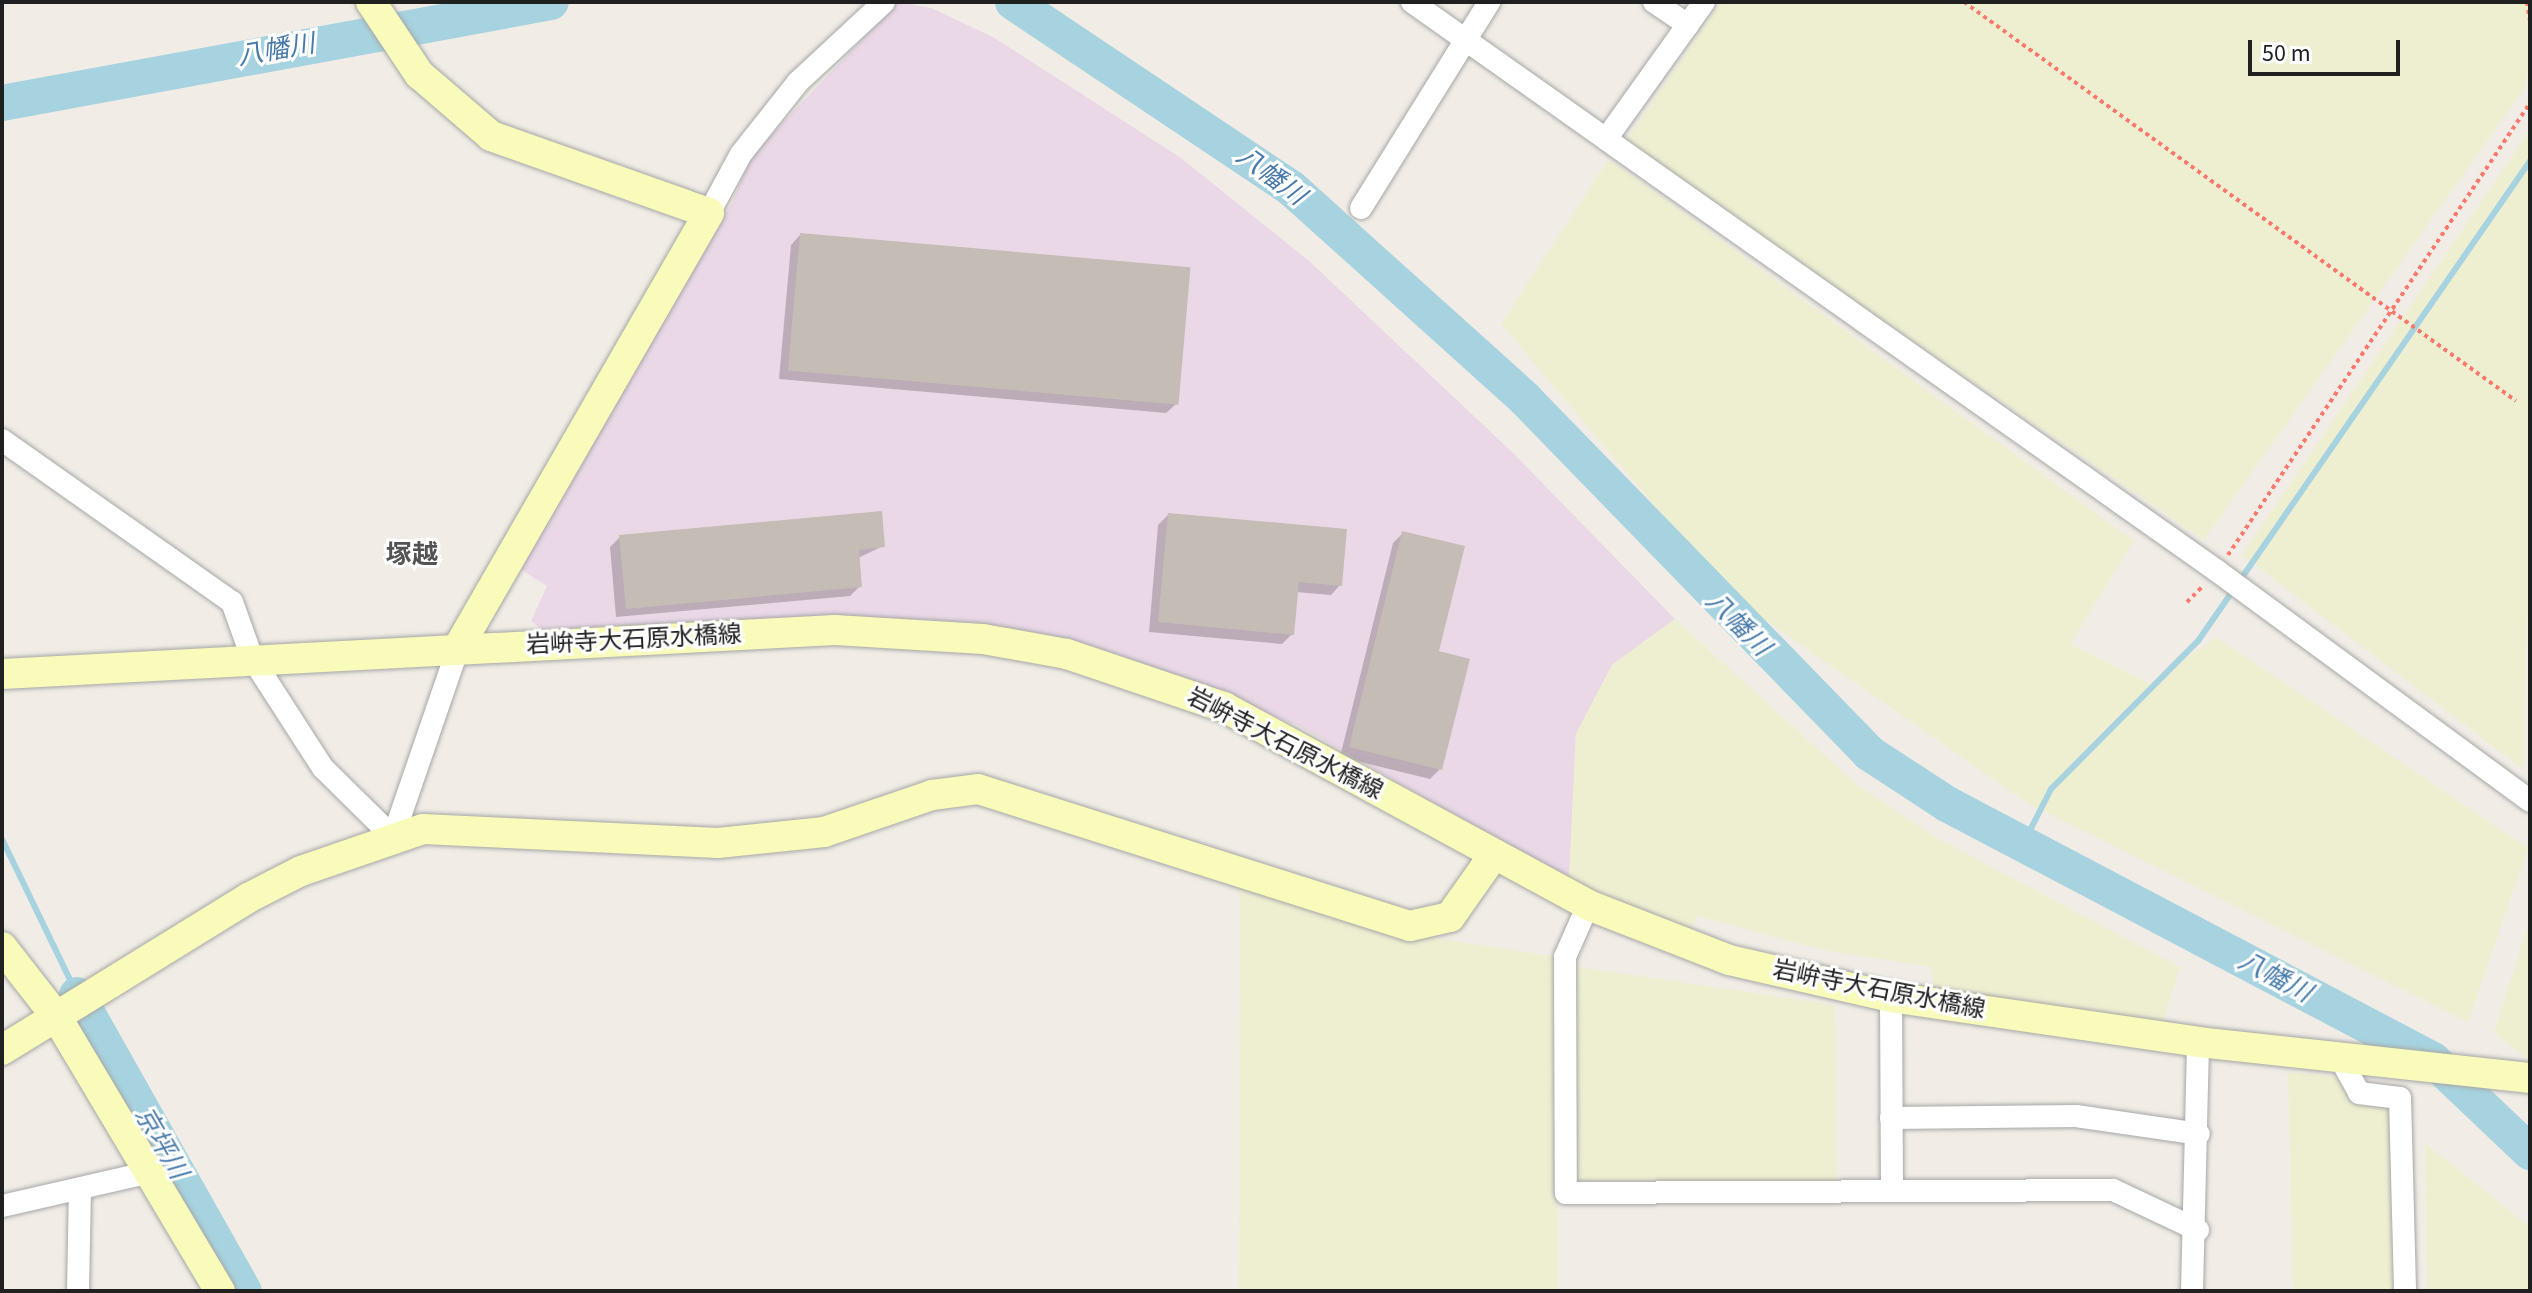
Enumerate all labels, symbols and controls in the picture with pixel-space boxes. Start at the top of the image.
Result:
scale bar [2252,24,2404,74]
water label: 八幡川 [235,28,317,72]
text: 50 m [2262,36,2311,71]
water label: 八幡川 [1230,140,1312,212]
district label: 塚越 [386,539,438,571]
water label: 八幡川 [1699,585,1777,663]
street label: 岩峅寺大石原水橋線 [525,620,743,660]
street label: 岩峅寺大石原水橋線 [1182,682,1388,806]
water label: 八幡川 [2233,945,2317,1009]
street label: 岩峅寺大石原水橋線 [1770,955,1988,1025]
water label: 京坪川 [128,1101,194,1185]

